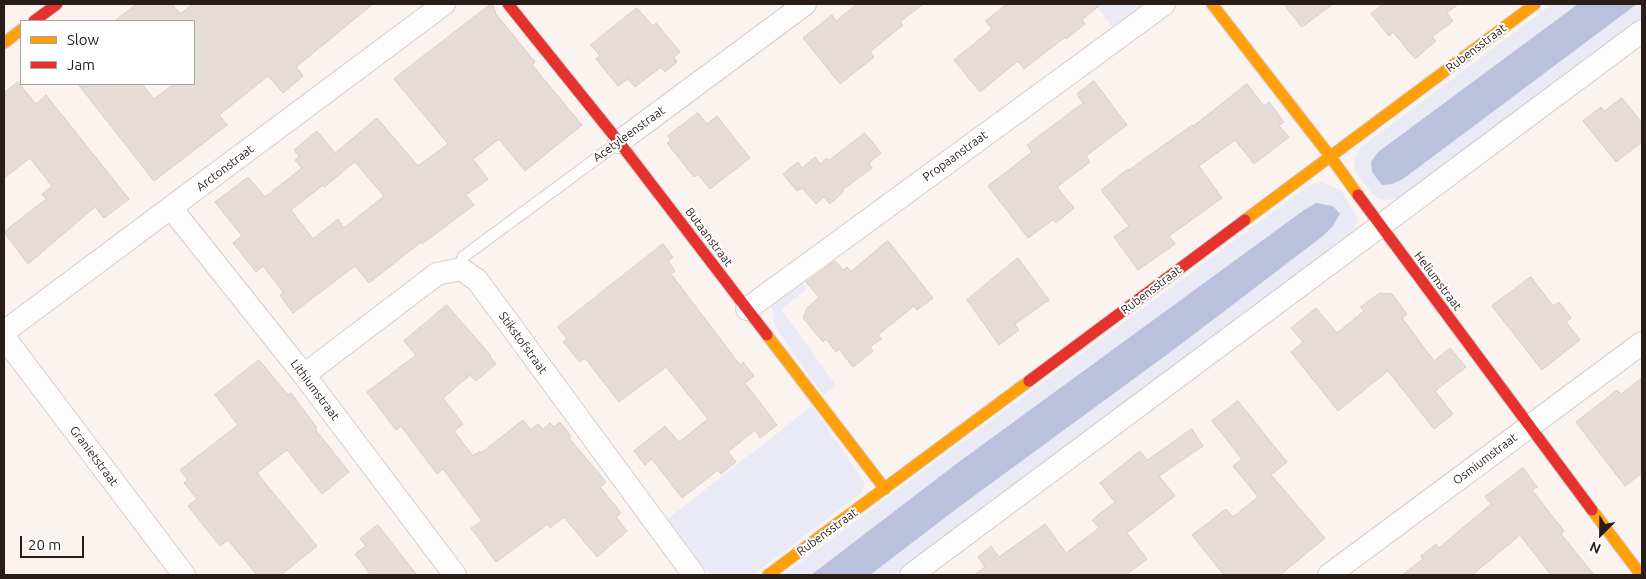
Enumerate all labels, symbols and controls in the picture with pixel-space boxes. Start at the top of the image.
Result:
legend [20,20,195,85]
street label: Rubensstraat [1443,21,1509,75]
text: Slow [67,31,99,48]
text: Jam [67,56,95,73]
street label: Acetyleenstraat [590,103,668,165]
street label: Propaanstraat [920,128,990,184]
street label: Arctonstraat [194,142,256,194]
street label: Butaanstraat [682,205,736,269]
street label: Heliumstraat [1411,249,1465,313]
street label: Rubensstraat [1118,263,1184,317]
street label: Stikstofstraat [496,309,550,377]
street label: Lithiumstraat [288,357,342,423]
street label: Granietstraat [67,423,121,489]
street label: Osmiumstraat [1450,430,1520,488]
street label: Rubensstraat [794,505,860,559]
north arrow [1576,509,1626,559]
scale bar [22,526,86,558]
text: 20 m [28,536,61,553]
text: N [1587,538,1603,557]

